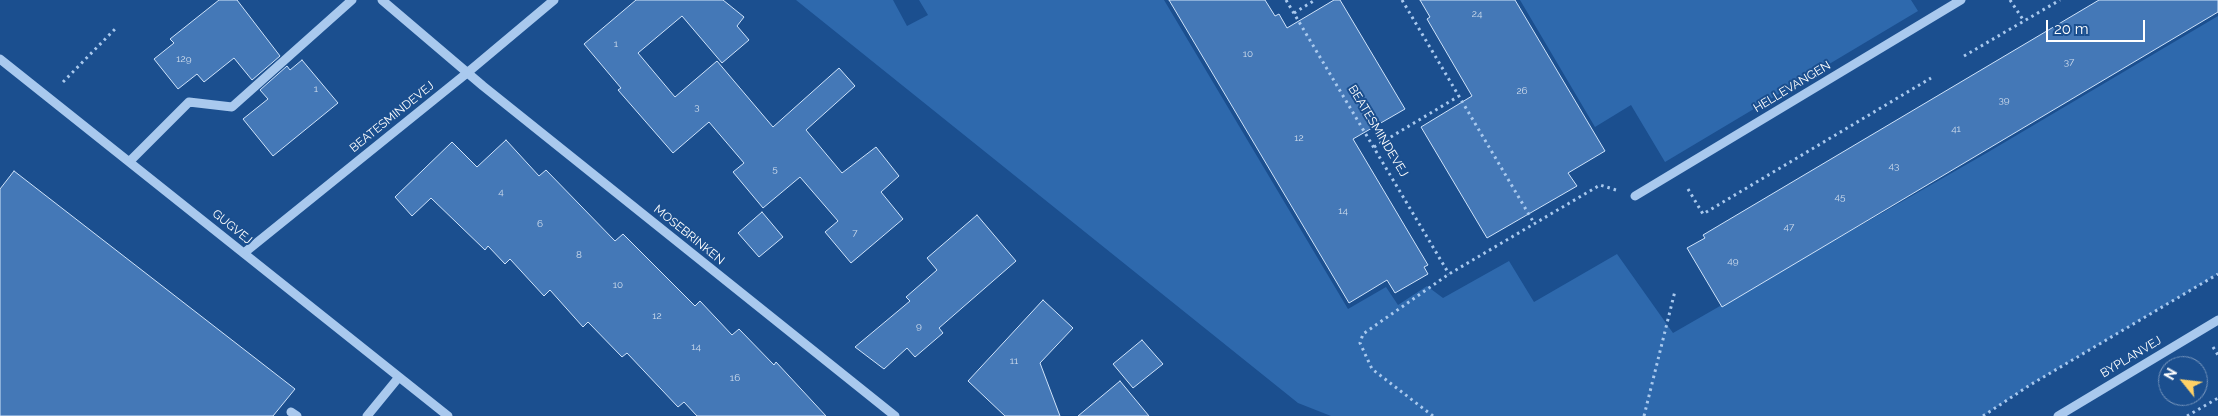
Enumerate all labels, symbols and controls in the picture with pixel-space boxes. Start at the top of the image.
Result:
house number: 24 [1472,8,1482,20]
scale bar [2048,10,2147,42]
text: 20 m [2054,20,2089,38]
house number: 1 [614,38,618,50]
house number: 10 [1243,48,1253,60]
house number: 129 [176,53,192,65]
house number: 37 [2064,56,2074,68]
street label: HELLEVANGEN [1751,58,1833,116]
street label: BEATESMINDEVEJ [347,79,437,155]
house number: 1 [314,83,318,95]
street label: BEATESMINDEVEJ [1345,83,1411,179]
house number: 26 [1516,85,1528,97]
house number: 39 [1998,94,2010,106]
house number: 3 [694,101,700,113]
house number: 41 [1951,123,1961,135]
house number: 12 [1294,132,1304,144]
house number: 43 [1889,160,1899,172]
house number: 5 [772,163,778,175]
house number: 4 [498,186,504,198]
house number: 45 [1835,191,1845,203]
street label: MOSEBRINKEN [651,202,727,268]
house number: 14 [1338,205,1348,217]
street label: GUGVEJ [209,207,255,247]
house number: 6 [537,218,543,230]
house number: 47 [1784,221,1794,233]
house number: 7 [852,227,858,239]
house number: 8 [576,249,582,261]
house number: 49 [1727,255,1739,267]
house number: 10 [613,279,623,291]
house number: 12 [652,310,662,322]
house number: 9 [916,320,922,332]
street label: BYPLANVEJ [2098,333,2164,381]
house number: 14 [691,341,701,353]
house number: 11 [1010,355,1018,367]
north arrow [2158,356,2208,406]
text: N [2161,366,2180,383]
house number: 16 [730,372,740,384]

